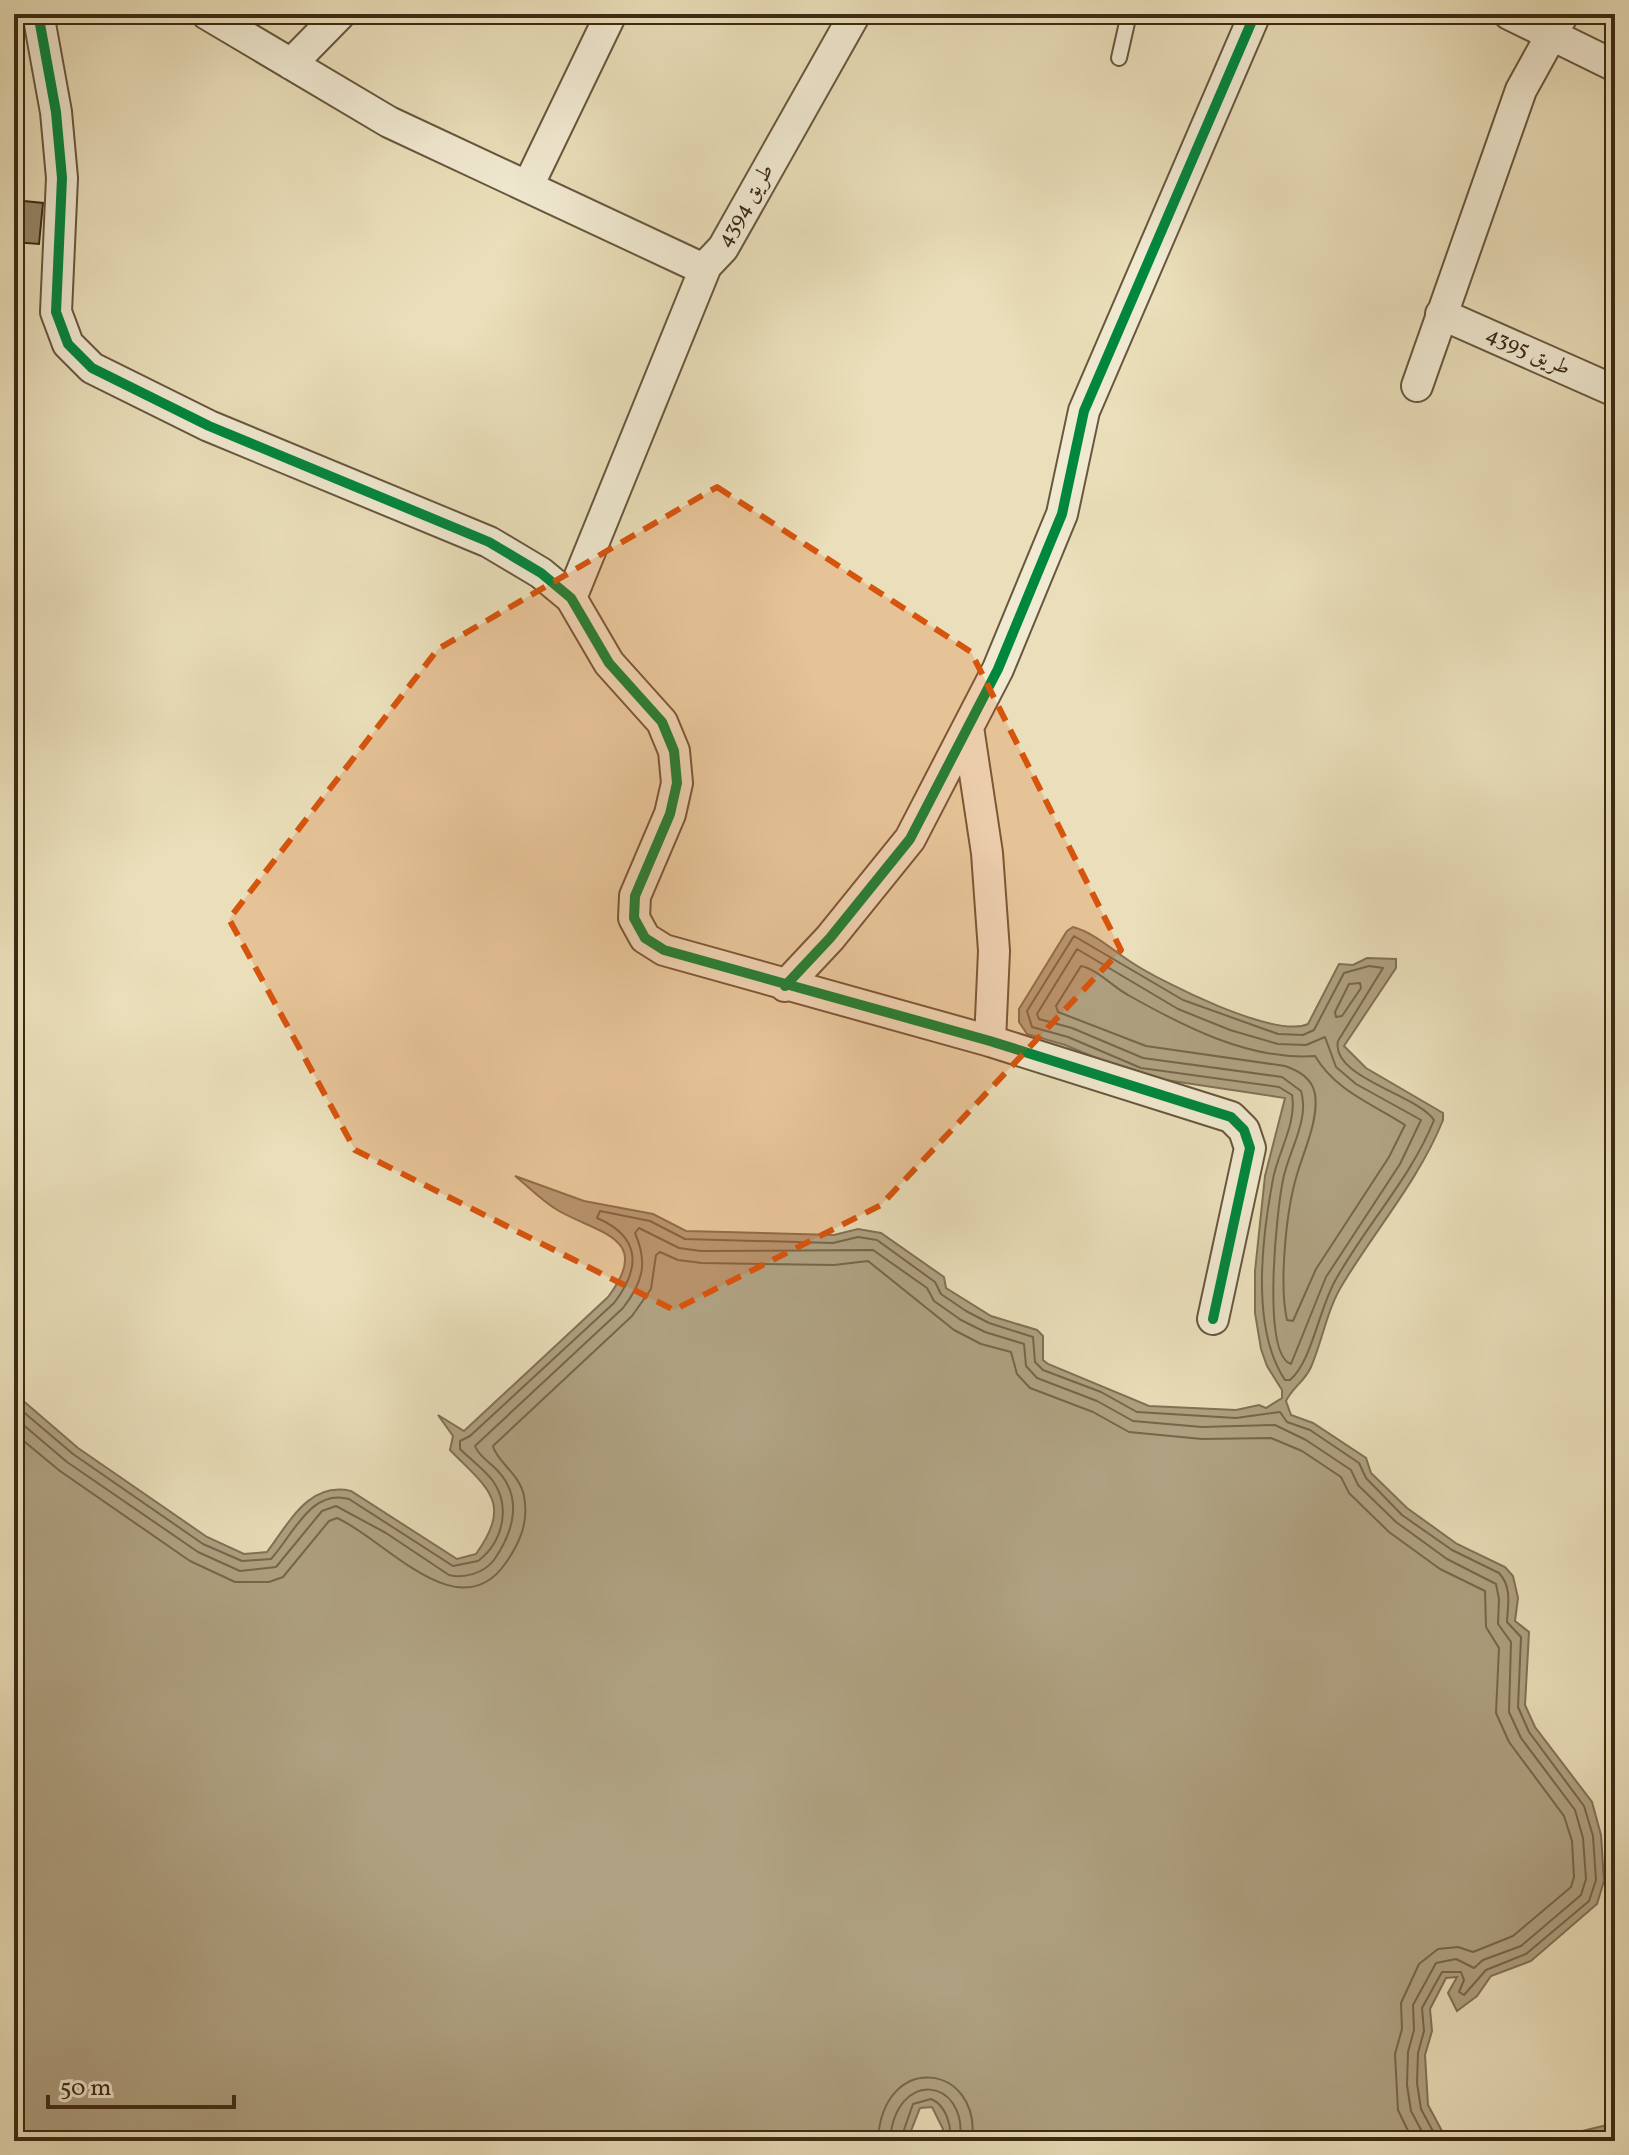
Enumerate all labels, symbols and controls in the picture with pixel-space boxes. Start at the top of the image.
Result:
street label: طريق 4394 [710,159,782,253]
street label: طريق 4395 [1481,320,1575,384]
scale bar [48,2059,234,2109]
text: 50 m [60,2072,112,2106]

